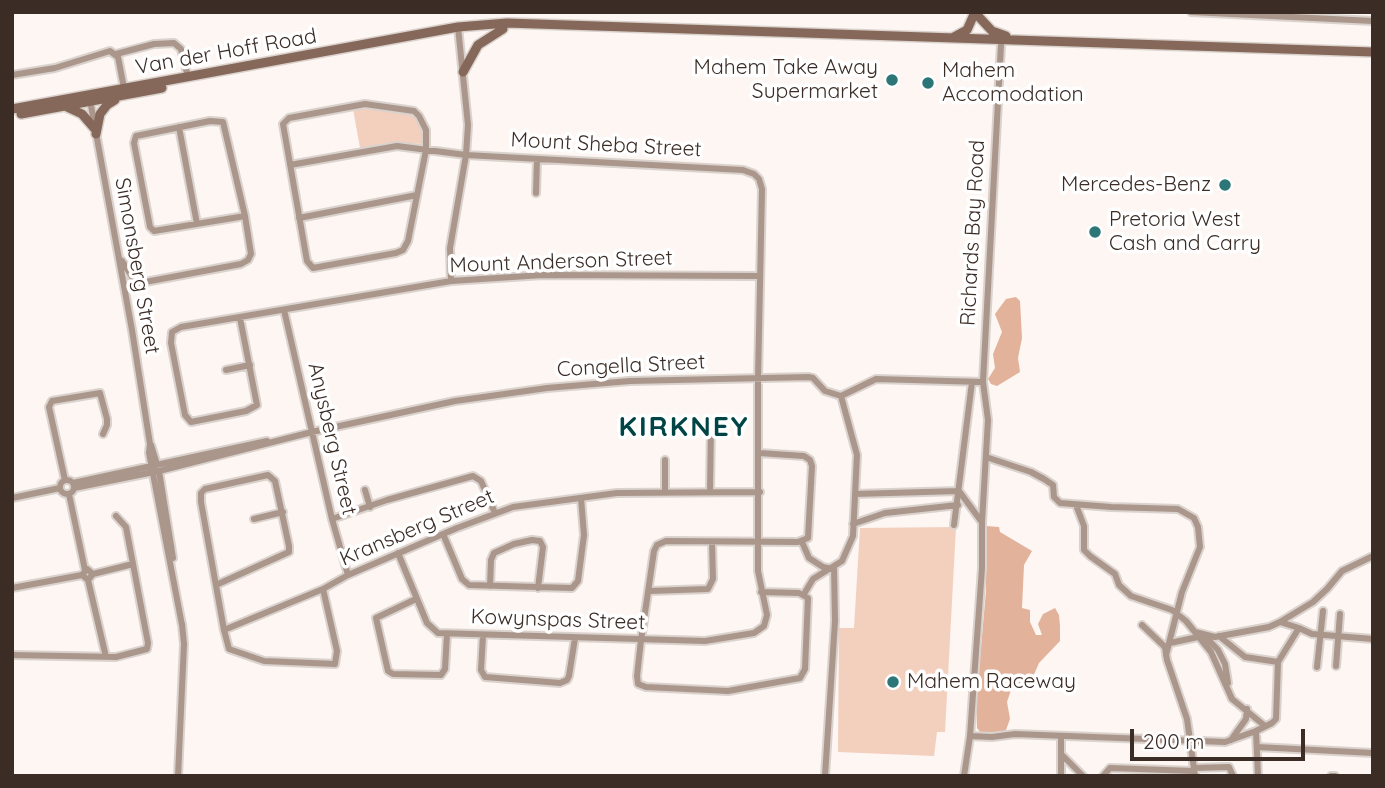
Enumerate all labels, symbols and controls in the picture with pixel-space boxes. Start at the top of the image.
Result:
street label: Van der Hoff Road [133,24,319,80]
place label: Mahem Take Away Supermarket [694,55,878,105]
place label: Mahem Accomodation [942,58,1084,108]
marker: Mahem Take Away Supermarket [884,72,900,88]
marker: Mahem Accomodation [920,75,936,91]
street label: Mount Sheba Street [510,127,702,163]
street label: Richards Bay Road [956,139,990,327]
place label: Mercedes-Benz [1061,172,1211,198]
street label: Simonsberg Street [109,176,165,356]
marker: Mercedes-Benz [1217,177,1233,193]
place label: Pretoria West Cash and Carry [1109,207,1261,257]
marker: Pretoria West Cash and Carry [1087,224,1103,240]
street label: Mount Anderson Street [449,246,673,278]
street label: Congella Street [556,350,706,382]
street label: Anysberg Street [302,360,362,518]
district label: KIRKNEY [619,411,749,445]
street label: Kransberg Street [336,484,498,572]
street label: Kowynspas Street [470,604,646,636]
place label: Mahem Raceway [907,669,1076,695]
marker: Mahem Raceway [885,674,901,690]
scale bar [1133,714,1308,758]
text: 200 m [1143,728,1205,754]

